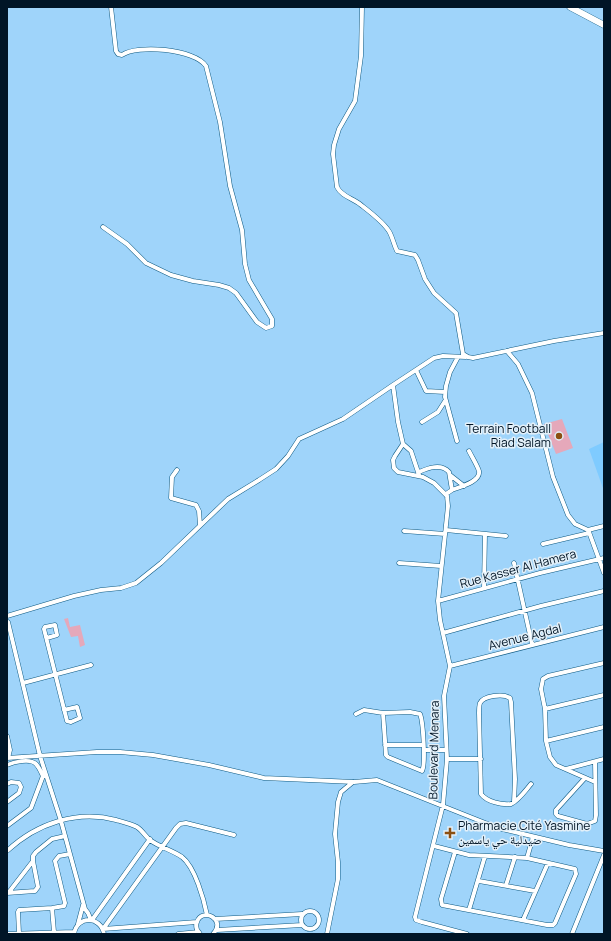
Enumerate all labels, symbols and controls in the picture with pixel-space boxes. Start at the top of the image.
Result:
place label: Terrain Football Riad Salam [466,420,551,451]
marker: Terrain Football Riad Salam [554,431,564,441]
street label: Rue Kasser Al Hamera [458,545,578,592]
street label: Avenue Agdal [487,619,563,654]
street label: Boulevard Menara [424,700,443,800]
place label: Pharmacie Cité Yasmine صيدلية حي ياسمين [458,817,590,850]
marker: Pharmacie Cité Yasmine صيدلية حي ياسمين [445,828,455,838]

